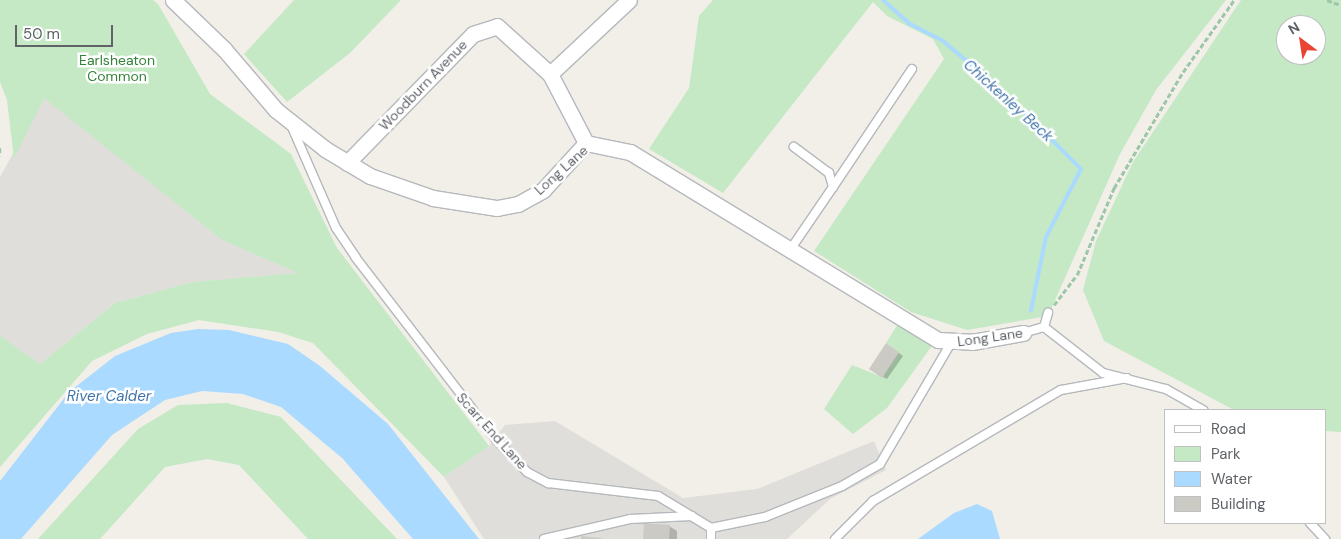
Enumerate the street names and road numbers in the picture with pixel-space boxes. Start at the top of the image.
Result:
street label: Woodburn Avenue [375,36,471,134]
street label: Long Lane [531,142,591,198]
street label: Long Lane [956,324,1024,350]
street label: Scarr End Lane [453,389,531,473]

